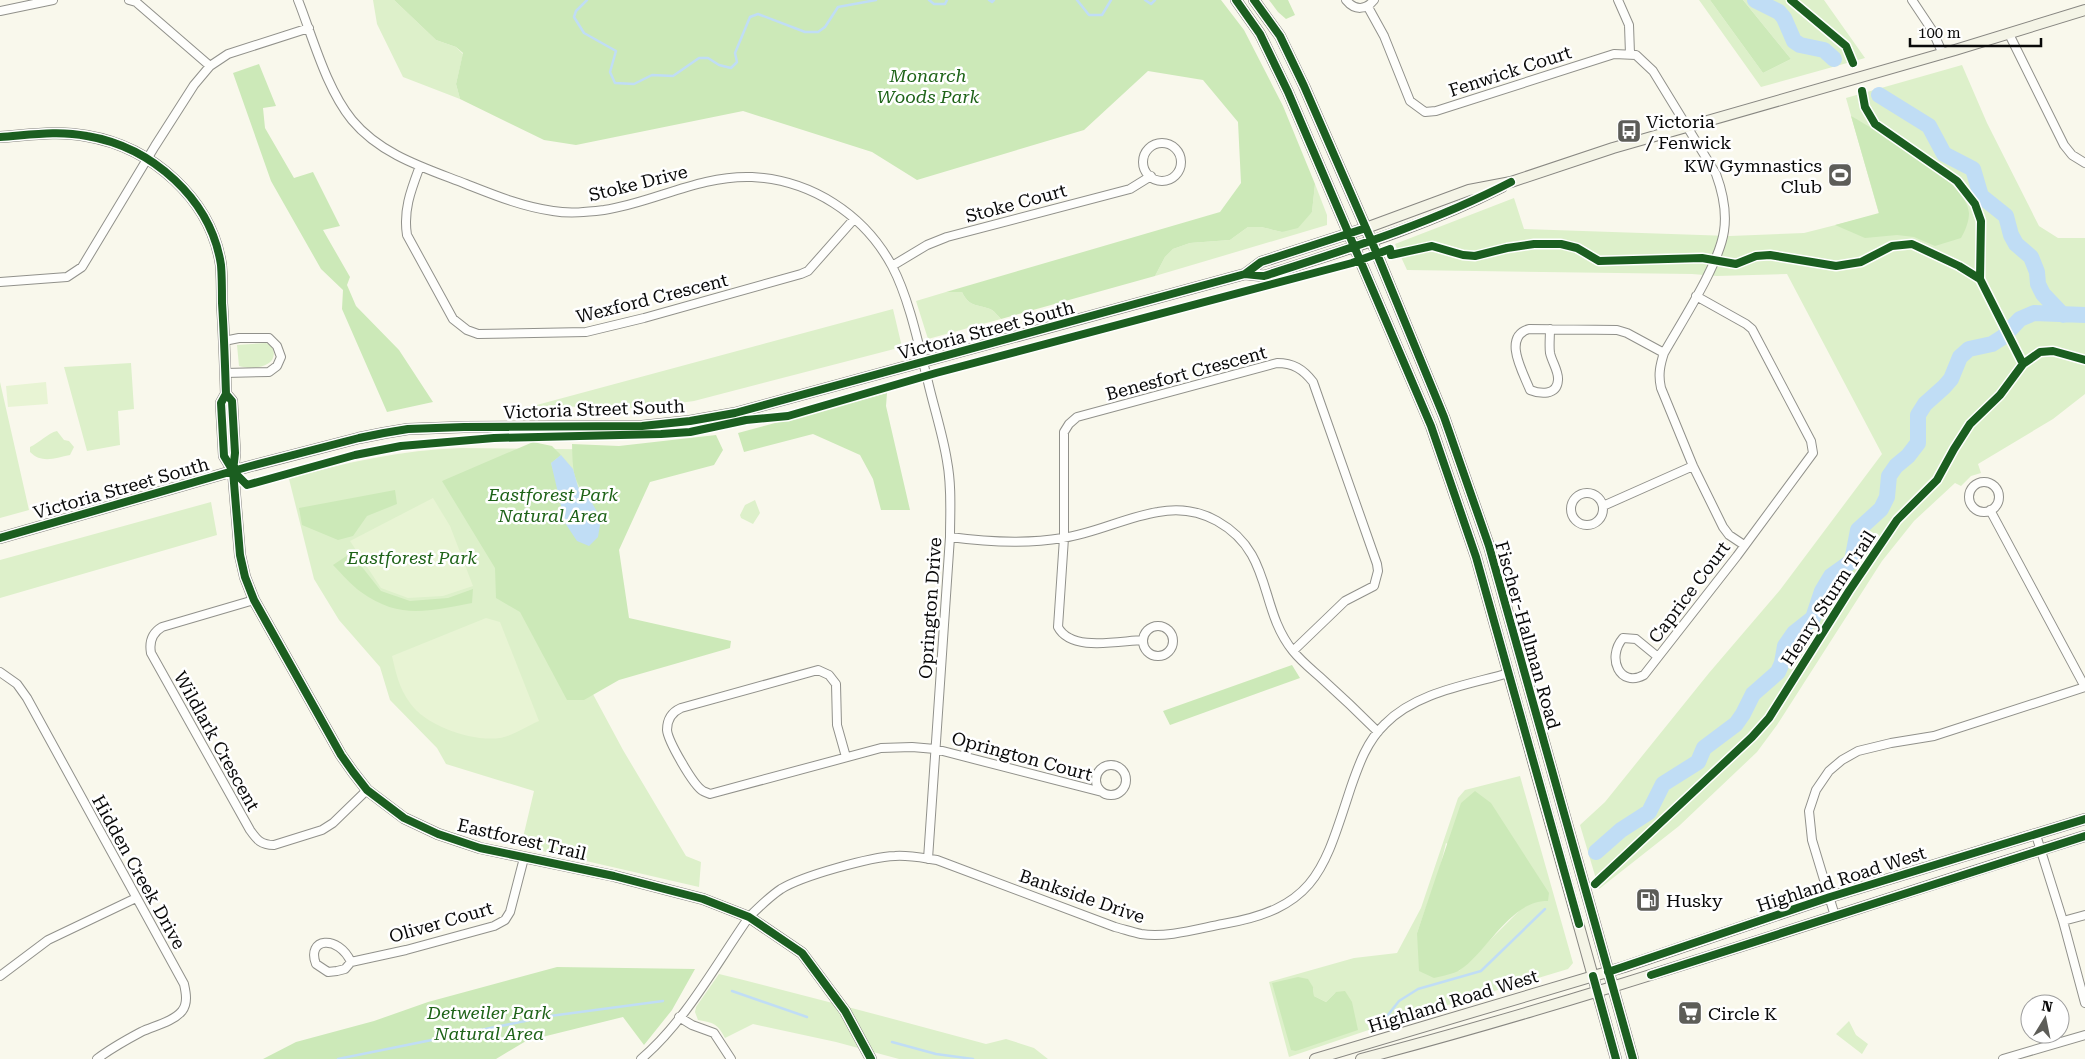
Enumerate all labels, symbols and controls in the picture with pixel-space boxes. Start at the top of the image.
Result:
scale bar [1910,15,2041,47]
text: 100 m [1918,24,1961,42]
street label: Fenwick Court [1446,41,1574,101]
park label: Monarch Woods Park [877,65,979,107]
place label: Victoria / Fenwick [1645,111,1732,153]
bus stop icon: Victoria / Fenwick [1616,118,1642,144]
place label: KW Gymnastics Club [1684,155,1822,197]
street label: Stoke Drive [586,161,690,205]
sports icon: KW Gymnastics Club [1827,162,1853,188]
street label: Stoke Court [963,179,1069,227]
street label: Wexford Crescent [574,269,730,327]
street label: Victoria Street South [896,296,1077,364]
street label: Benesfort Crescent [1103,341,1269,405]
street label: Victoria Street South [503,395,686,423]
street label: Victoria Street South [31,453,212,523]
park label: Eastforest Park Natural Area [487,484,618,526]
street label: Henry Sturm Trail [1776,526,1880,669]
street label: Oprington Drive [915,536,945,680]
street label: Caprice Court [1644,537,1734,647]
street label: Fischer-Hallman Road [1491,539,1565,732]
park label: Eastforest Park [346,547,477,568]
street label: Wildlark Crescent [170,667,264,815]
street label: Oprington Court [949,727,1095,785]
street label: Hidden Creek Drive [88,791,190,953]
street label: Eastforest Trail [455,814,589,864]
street label: Highland Road West [1754,842,1929,916]
street label: Bankside Drive [1016,865,1148,927]
fuel station icon: Husky [1635,887,1661,913]
place label: Husky [1666,890,1723,911]
street label: Oliver Court [387,897,496,947]
street label: Highland Road West [1365,965,1541,1037]
north arrow [2020,994,2070,1044]
text: N [2041,997,2054,1015]
supermarket icon: Circle K [1677,1000,1703,1026]
park label: Detweiler Park Natural Area [426,1002,551,1044]
place label: Circle K [1708,1003,1777,1024]

